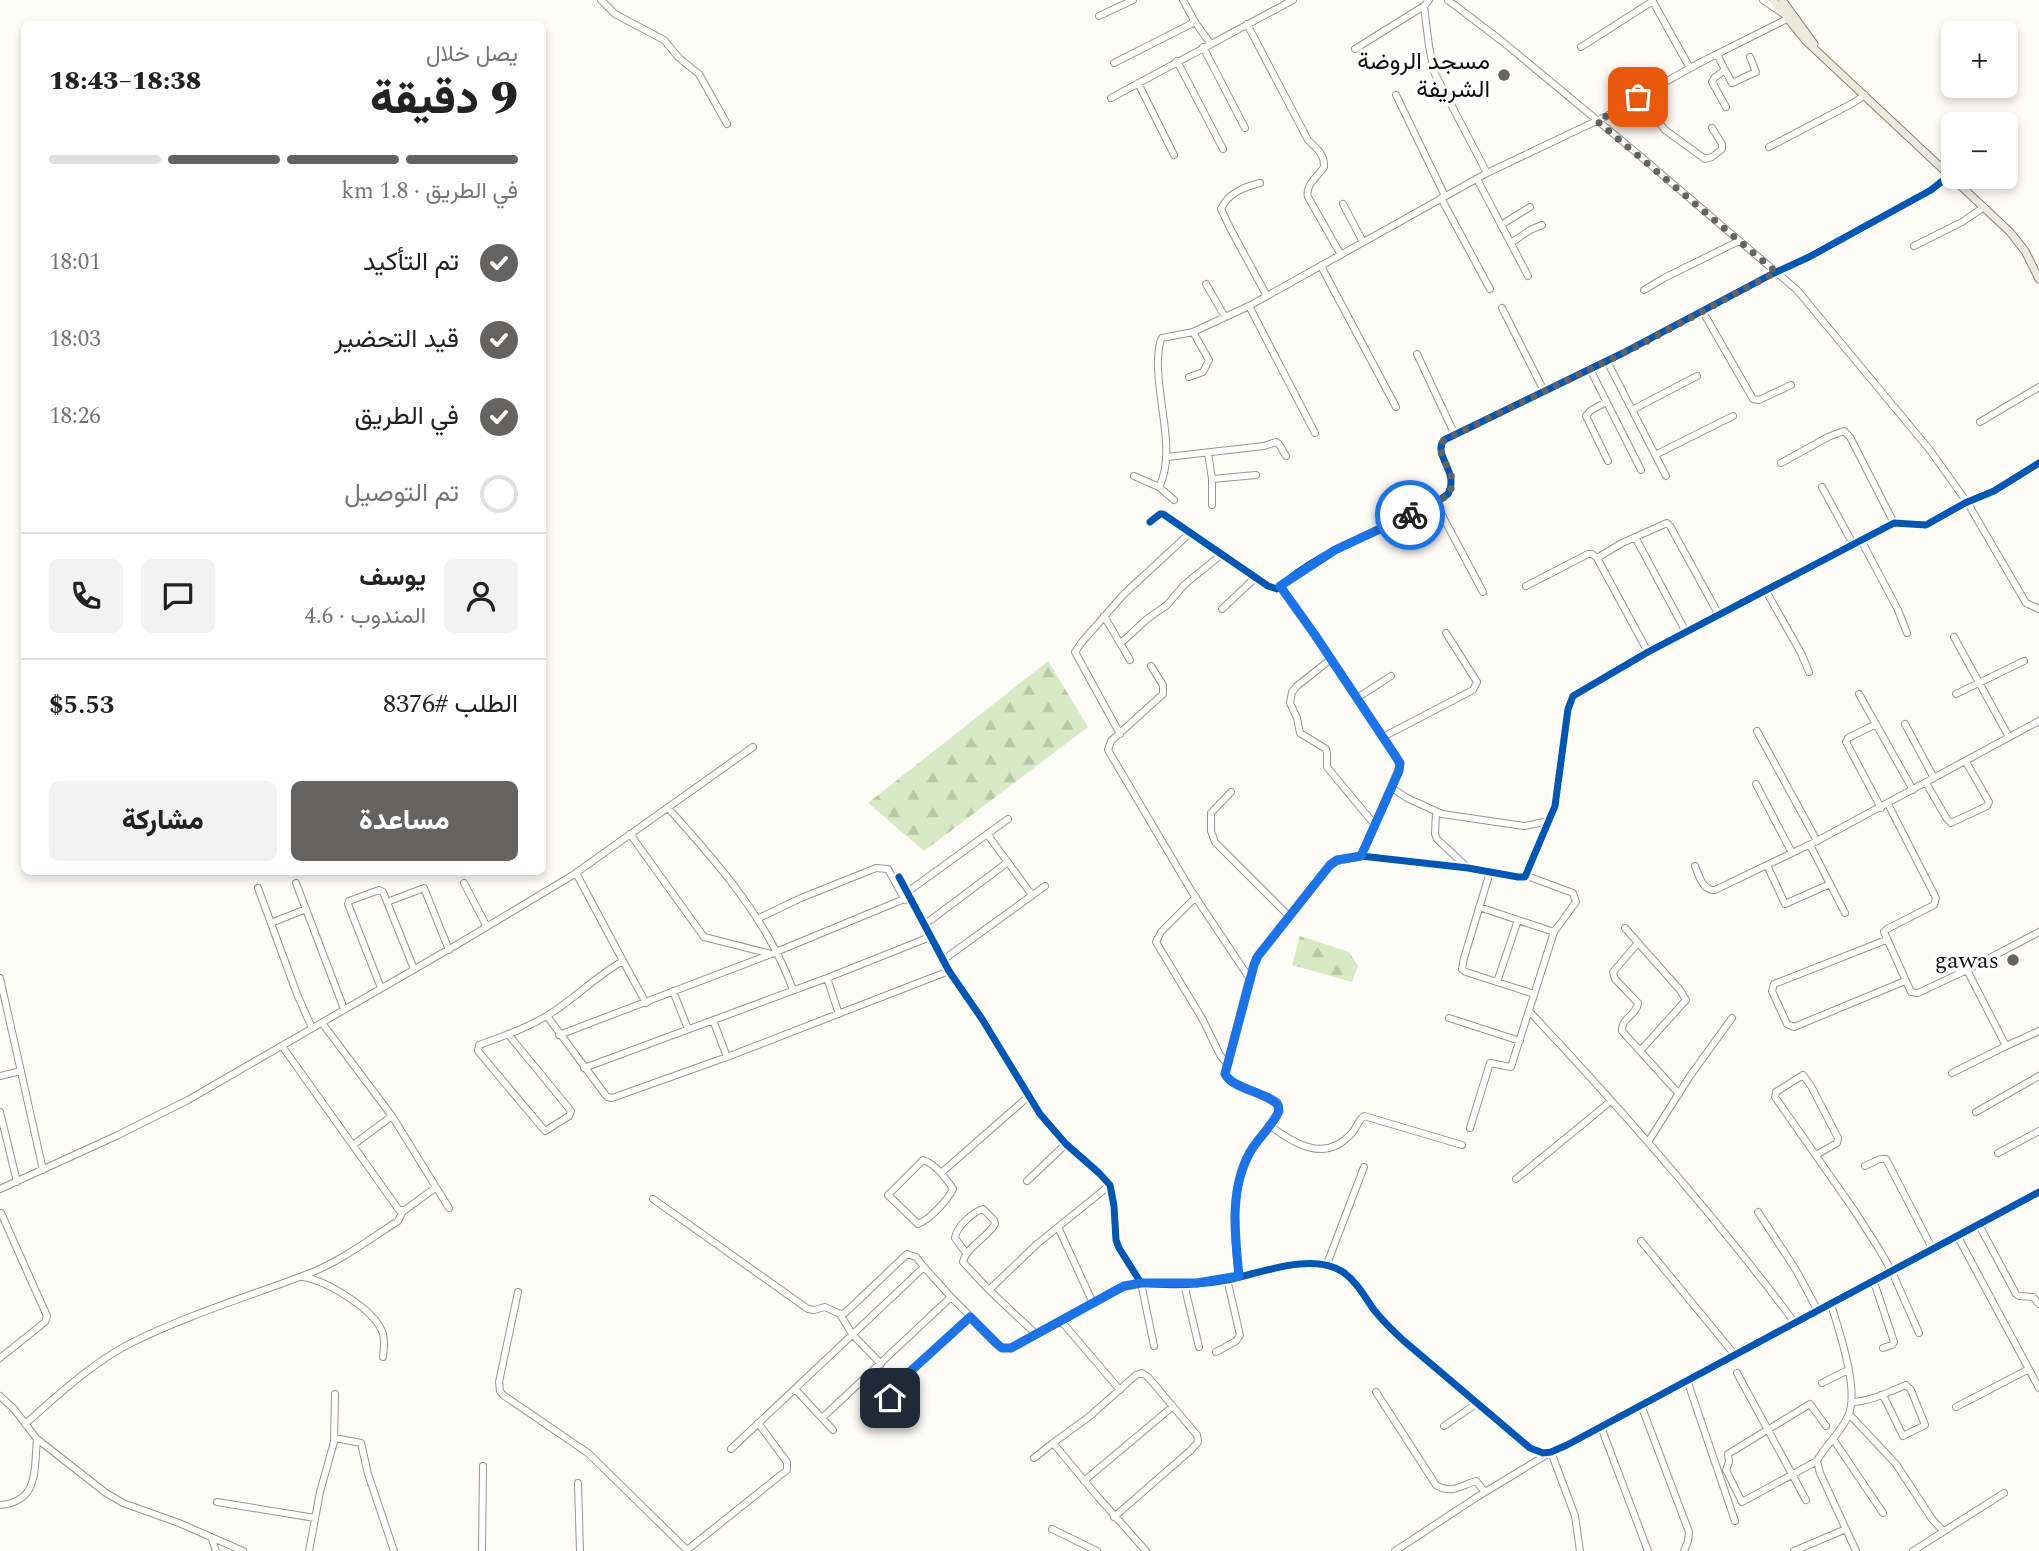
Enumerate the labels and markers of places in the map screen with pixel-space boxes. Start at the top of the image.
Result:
place label: مسجد الروضة الشريفة [1357,44,1490,108]
marker: مسجد الروضة الشريفة [1496,67,1512,83]
pin [1608,67,1668,127]
place label: gawas [1934,943,1999,979]
marker: gawas [2005,952,2021,968]
pin [860,1368,920,1428]

